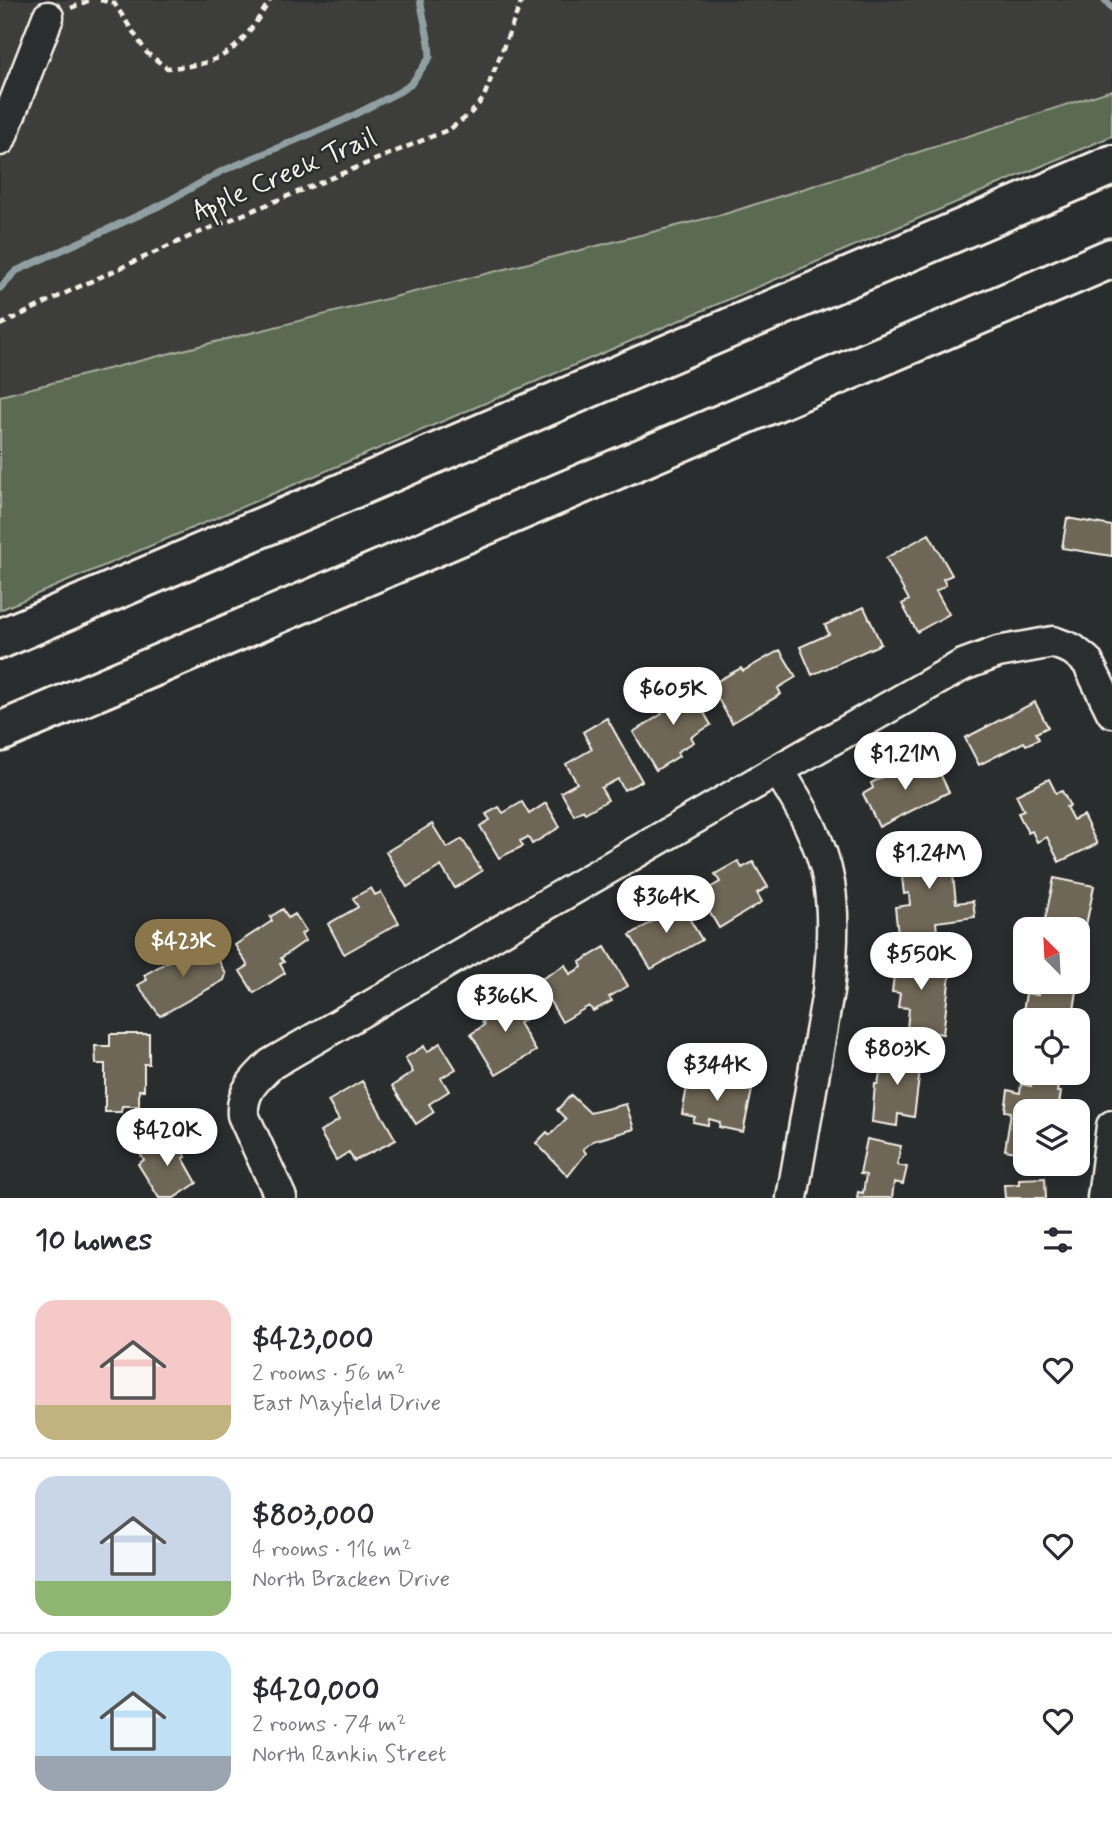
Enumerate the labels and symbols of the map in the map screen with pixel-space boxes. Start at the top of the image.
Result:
street label: Apple Creek Trail [188,120,384,233]
pin: $605K [624,668,722,727]
pin: $1.21M [848,732,962,792]
pin: $1.24M [872,832,986,891]
pin: $364K [617,876,715,935]
north arrow [1013,917,1090,994]
pin: $423K [134,920,232,979]
pin: $550K [872,932,970,992]
pin: $366K [456,974,554,1034]
pin: $803K [848,1028,946,1087]
pin: $344K [668,1044,766,1103]
pin: $420K [118,1108,216,1168]

